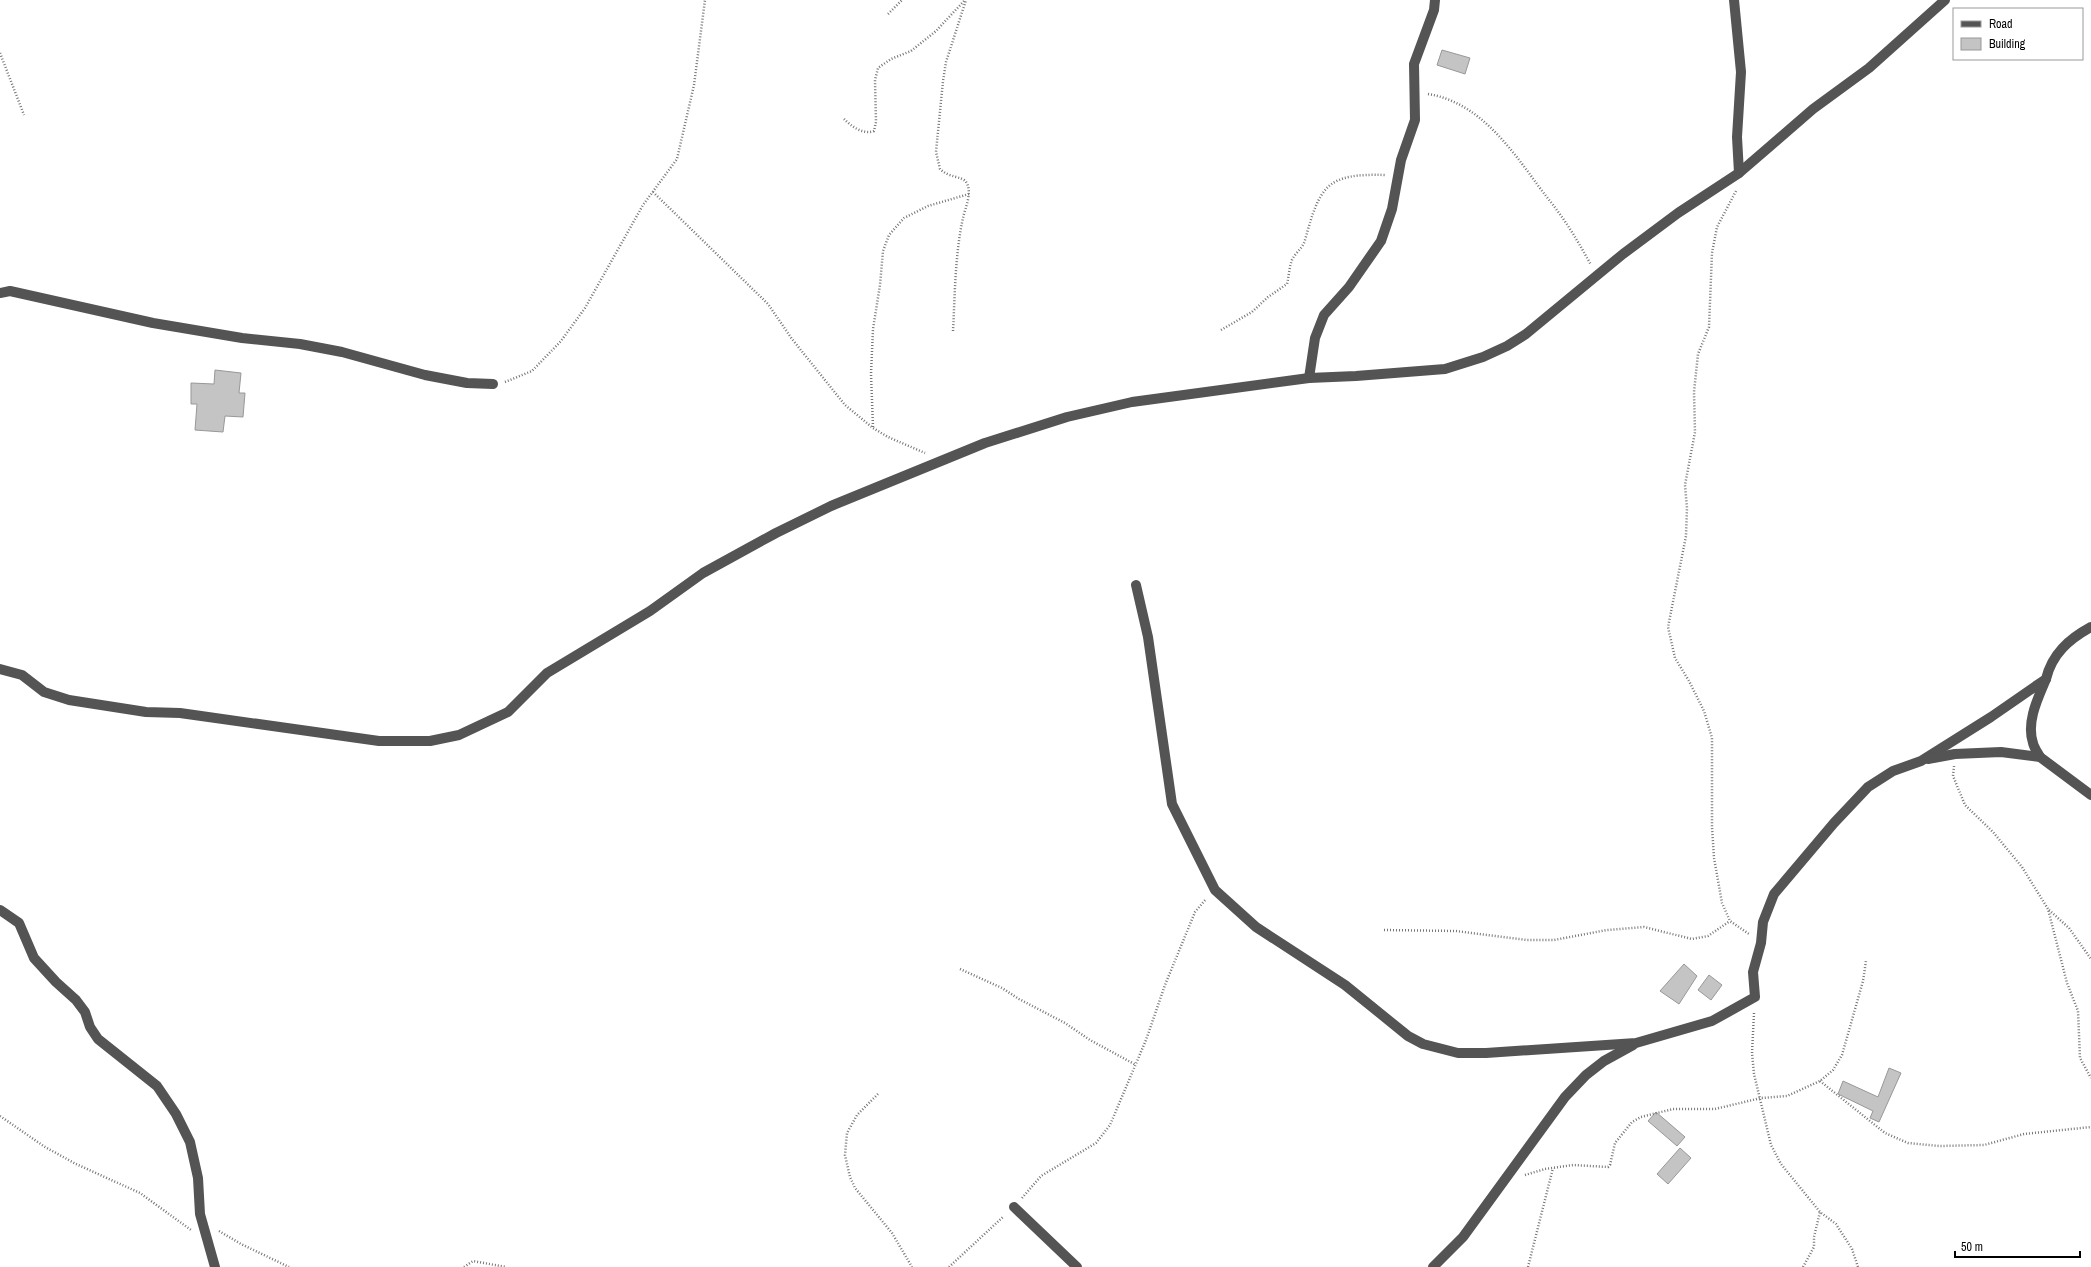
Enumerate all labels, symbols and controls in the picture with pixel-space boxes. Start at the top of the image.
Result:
legend [1953,8,2083,60]
text: Road [1989,16,2013,32]
text: Building [1989,36,2026,52]
scale bar [1955,1233,2080,1259]
text: 50 m [1961,1239,1983,1255]

